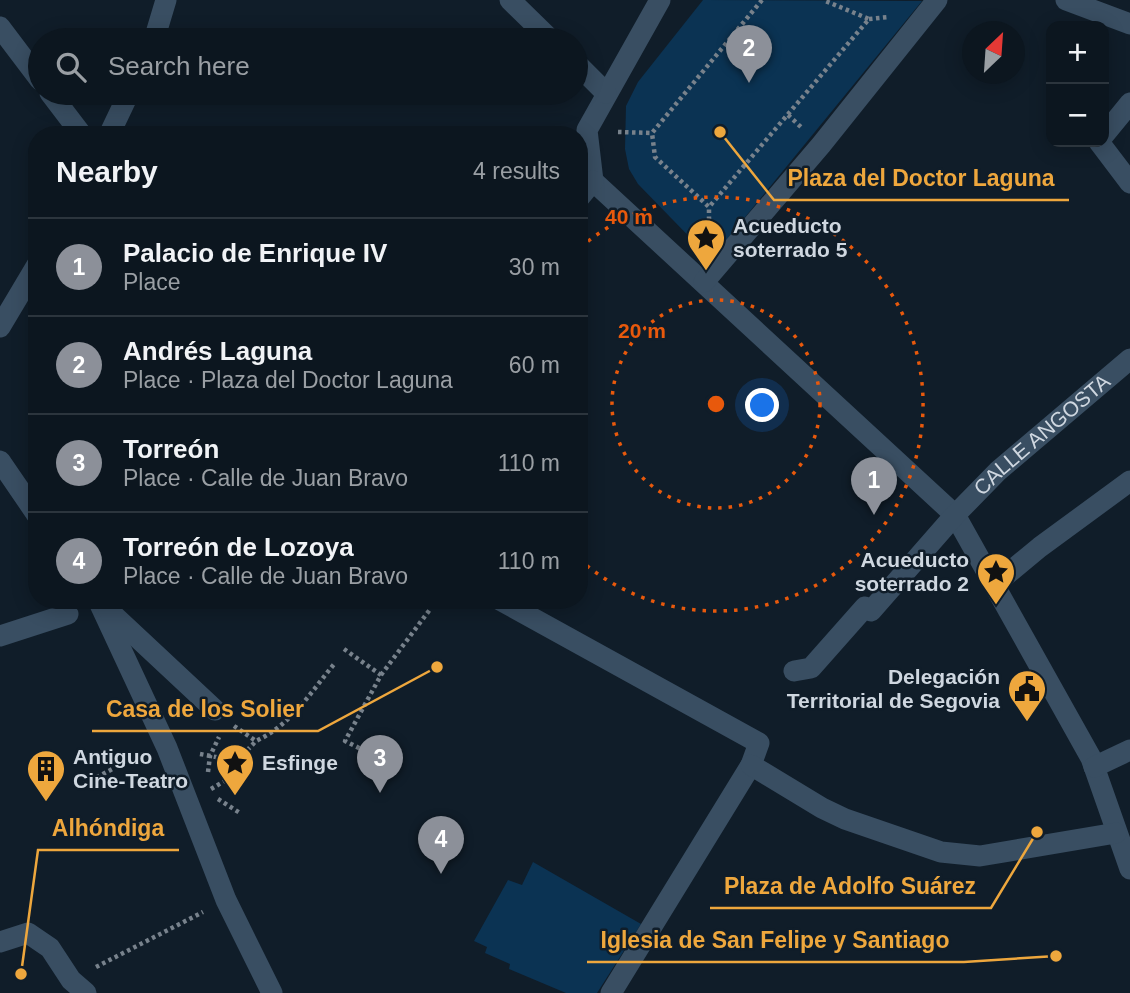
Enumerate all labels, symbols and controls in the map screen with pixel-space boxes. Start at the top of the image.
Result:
north arrow [962,21,1025,84]
map controls [1046,21,1109,147]
button: + [1046,21,1109,84]
pin: 2 [726,25,772,83]
search box [28,28,588,105]
icon: search [52,48,90,86]
text: Search here [108,51,250,81]
button: − [1046,84,1109,147]
text: Nearby [56,155,158,188]
callout: Plaza del Doctor Laguna [774,156,1069,200]
text: 4 results [473,158,560,184]
text: Plaza del Doctor Laguna [787,165,1055,191]
text: 40 m [605,205,653,228]
place label: Acueducto soterrado 5 [733,214,848,261]
place icon: Acueducto soterrado 5 [685,217,727,272]
text: Palacio de Enrique IV [123,238,387,268]
text: 1 [73,254,85,280]
text: 30 m [509,254,560,280]
text: Place [123,269,181,295]
text: 20 m [618,319,666,342]
text: Andrés Laguna [123,336,312,366]
text: 2 [73,352,85,378]
text: 60 m [509,352,560,378]
text: Place · Plaza del Doctor Laguna [123,367,453,393]
street label: CALLE ANGOSTA [969,369,1114,500]
your location [745,388,779,422]
centre of rings [704,392,728,416]
text: Torreón [123,434,219,464]
text: 3 [73,450,85,476]
text: 110 m [498,450,560,476]
pin: 1 [851,457,897,515]
text: Place · Calle de Juan Bravo [123,465,408,491]
text: Torreón de Lozoya [123,532,354,562]
text: 4 [73,548,85,574]
text: 110 m [498,548,560,574]
place label: Acueducto soterrado 2 [855,548,969,595]
place icon: Acueducto soterrado 2 [975,551,1017,606]
text: Place · Calle de Juan Bravo [123,563,408,589]
place label: Delegación Territorial de Segovia [787,665,1000,712]
public building icon: Delegación Territorial de Segovia [1006,668,1048,723]
callout: Casa de los Solier [92,687,318,731]
text: Casa de los Solier [106,696,304,722]
pin: 3 [357,735,403,793]
place icon: Esfinge [214,742,256,797]
place label: Antiguo Cine-Teatro [73,745,188,792]
building icon: Antiguo Cine-Teatro [25,748,67,803]
place label: Esfinge [262,751,338,774]
callout: Alhóndiga [38,806,179,850]
text: Alhóndiga [52,815,164,841]
pin: 4 [418,816,464,874]
callout: Plaza de Adolfo Suárez [710,864,991,908]
text: Plaza de Adolfo Suárez [724,873,976,899]
callout: Iglesia de San Felipe y Santiago [587,918,964,962]
text: Iglesia de San Felipe y Santiago [601,927,949,953]

